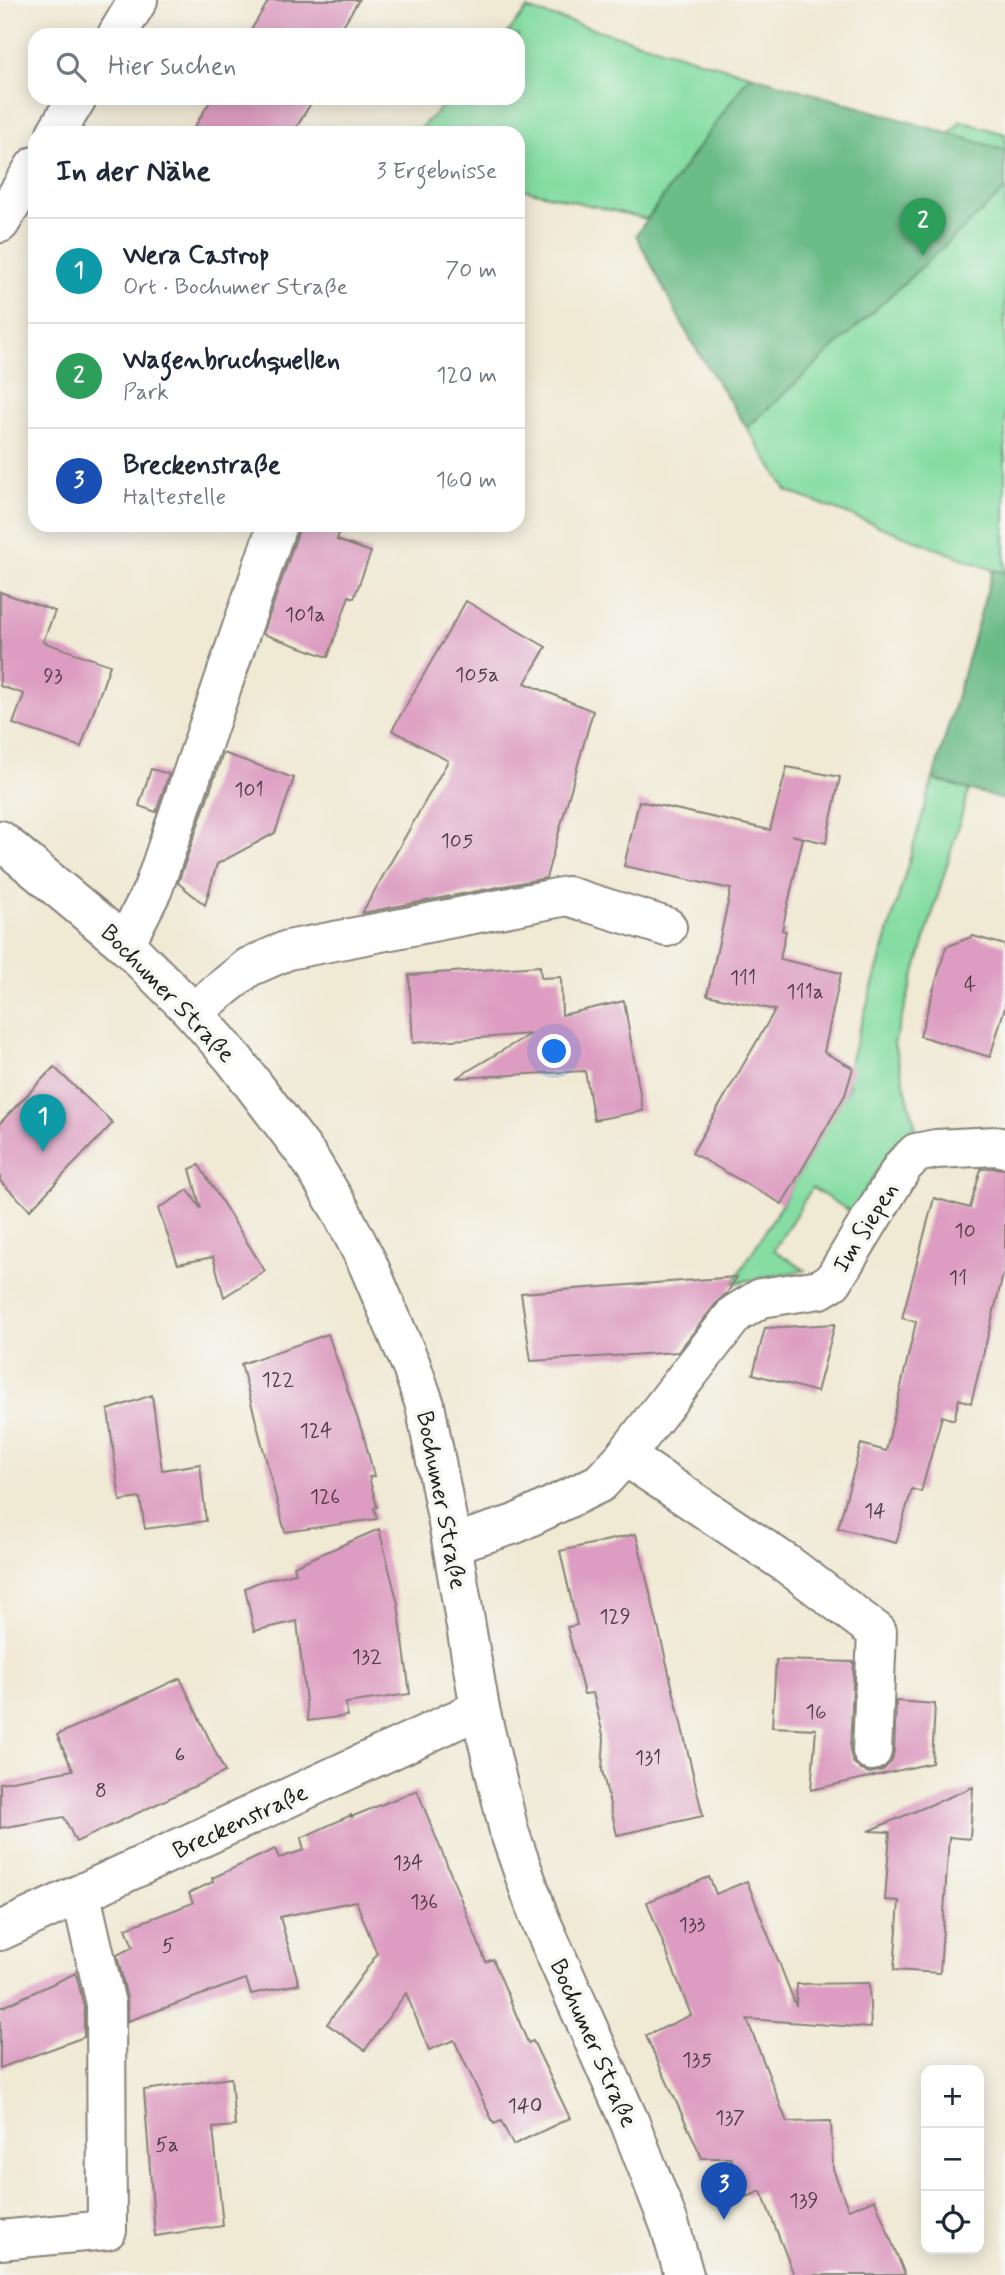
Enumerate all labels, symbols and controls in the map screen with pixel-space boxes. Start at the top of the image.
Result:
search box [28,28,525,105]
icon: search [52,48,90,86]
text: Hier suchen [108,50,236,84]
text: In der Nähe [56,152,211,191]
text: 3 Ergebnisse [376,157,497,187]
pin: 2 [900,198,946,256]
text: Wera Castrop [123,239,270,273]
text: 1 [74,256,84,286]
text: 70 m [445,256,497,286]
text: Ort · Bochumer Straße [123,273,348,303]
text: Wagenbruchquellen [123,344,340,378]
text: 2 [73,361,85,391]
text: 120 m [436,361,497,391]
text: Park [123,378,169,408]
text: Breckenstraße [123,449,280,483]
text: 3 [74,466,84,496]
text: 160 m [436,466,497,496]
text: Haltestelle [123,483,226,513]
house number: 101a [285,601,325,629]
house number: 105a [455,661,499,689]
house number: 93 [43,662,63,690]
house number: 101 [234,776,264,804]
house number: 105 [440,827,474,855]
street label: Bochumer Straße [93,918,241,1070]
house number: 111 [730,964,756,992]
house number: 4 [964,971,976,999]
house number: 111a [786,978,824,1006]
your location [537,1034,571,1068]
pin: 1 [20,1094,66,1152]
street label: Im Siepen [826,1177,906,1279]
house number: 10 [954,1217,976,1245]
house number: 11 [949,1264,967,1292]
house number: 122 [262,1366,295,1394]
street label: Bochumer Straße [408,1409,473,1592]
house number: 124 [300,1417,332,1445]
house number: 126 [310,1483,340,1511]
house number: 14 [864,1497,886,1525]
house number: 129 [599,1603,631,1631]
house number: 132 [352,1643,382,1671]
house number: 16 [806,1698,827,1726]
house number: 6 [175,1741,185,1769]
house number: 131 [635,1744,661,1772]
house number: 8 [95,1777,107,1805]
street label: Breckenstraße [168,1778,313,1867]
house number: 134 [393,1849,423,1877]
house number: 136 [410,1888,438,1916]
house number: 133 [679,1911,706,1939]
house number: 5 [162,1932,174,1960]
street label: Bochumer Straße [542,1955,644,2133]
house number: 135 [682,2046,712,2074]
map controls [921,2065,984,2254]
button: + [921,2065,984,2128]
house number: 140 [508,2092,542,2120]
house number: 137 [715,2104,745,2132]
button: − [921,2128,984,2191]
house number: 5a [155,2131,179,2159]
pin: 3 [701,2162,747,2220]
house number: 139 [789,2187,819,2215]
button: locate [921,2191,984,2254]

